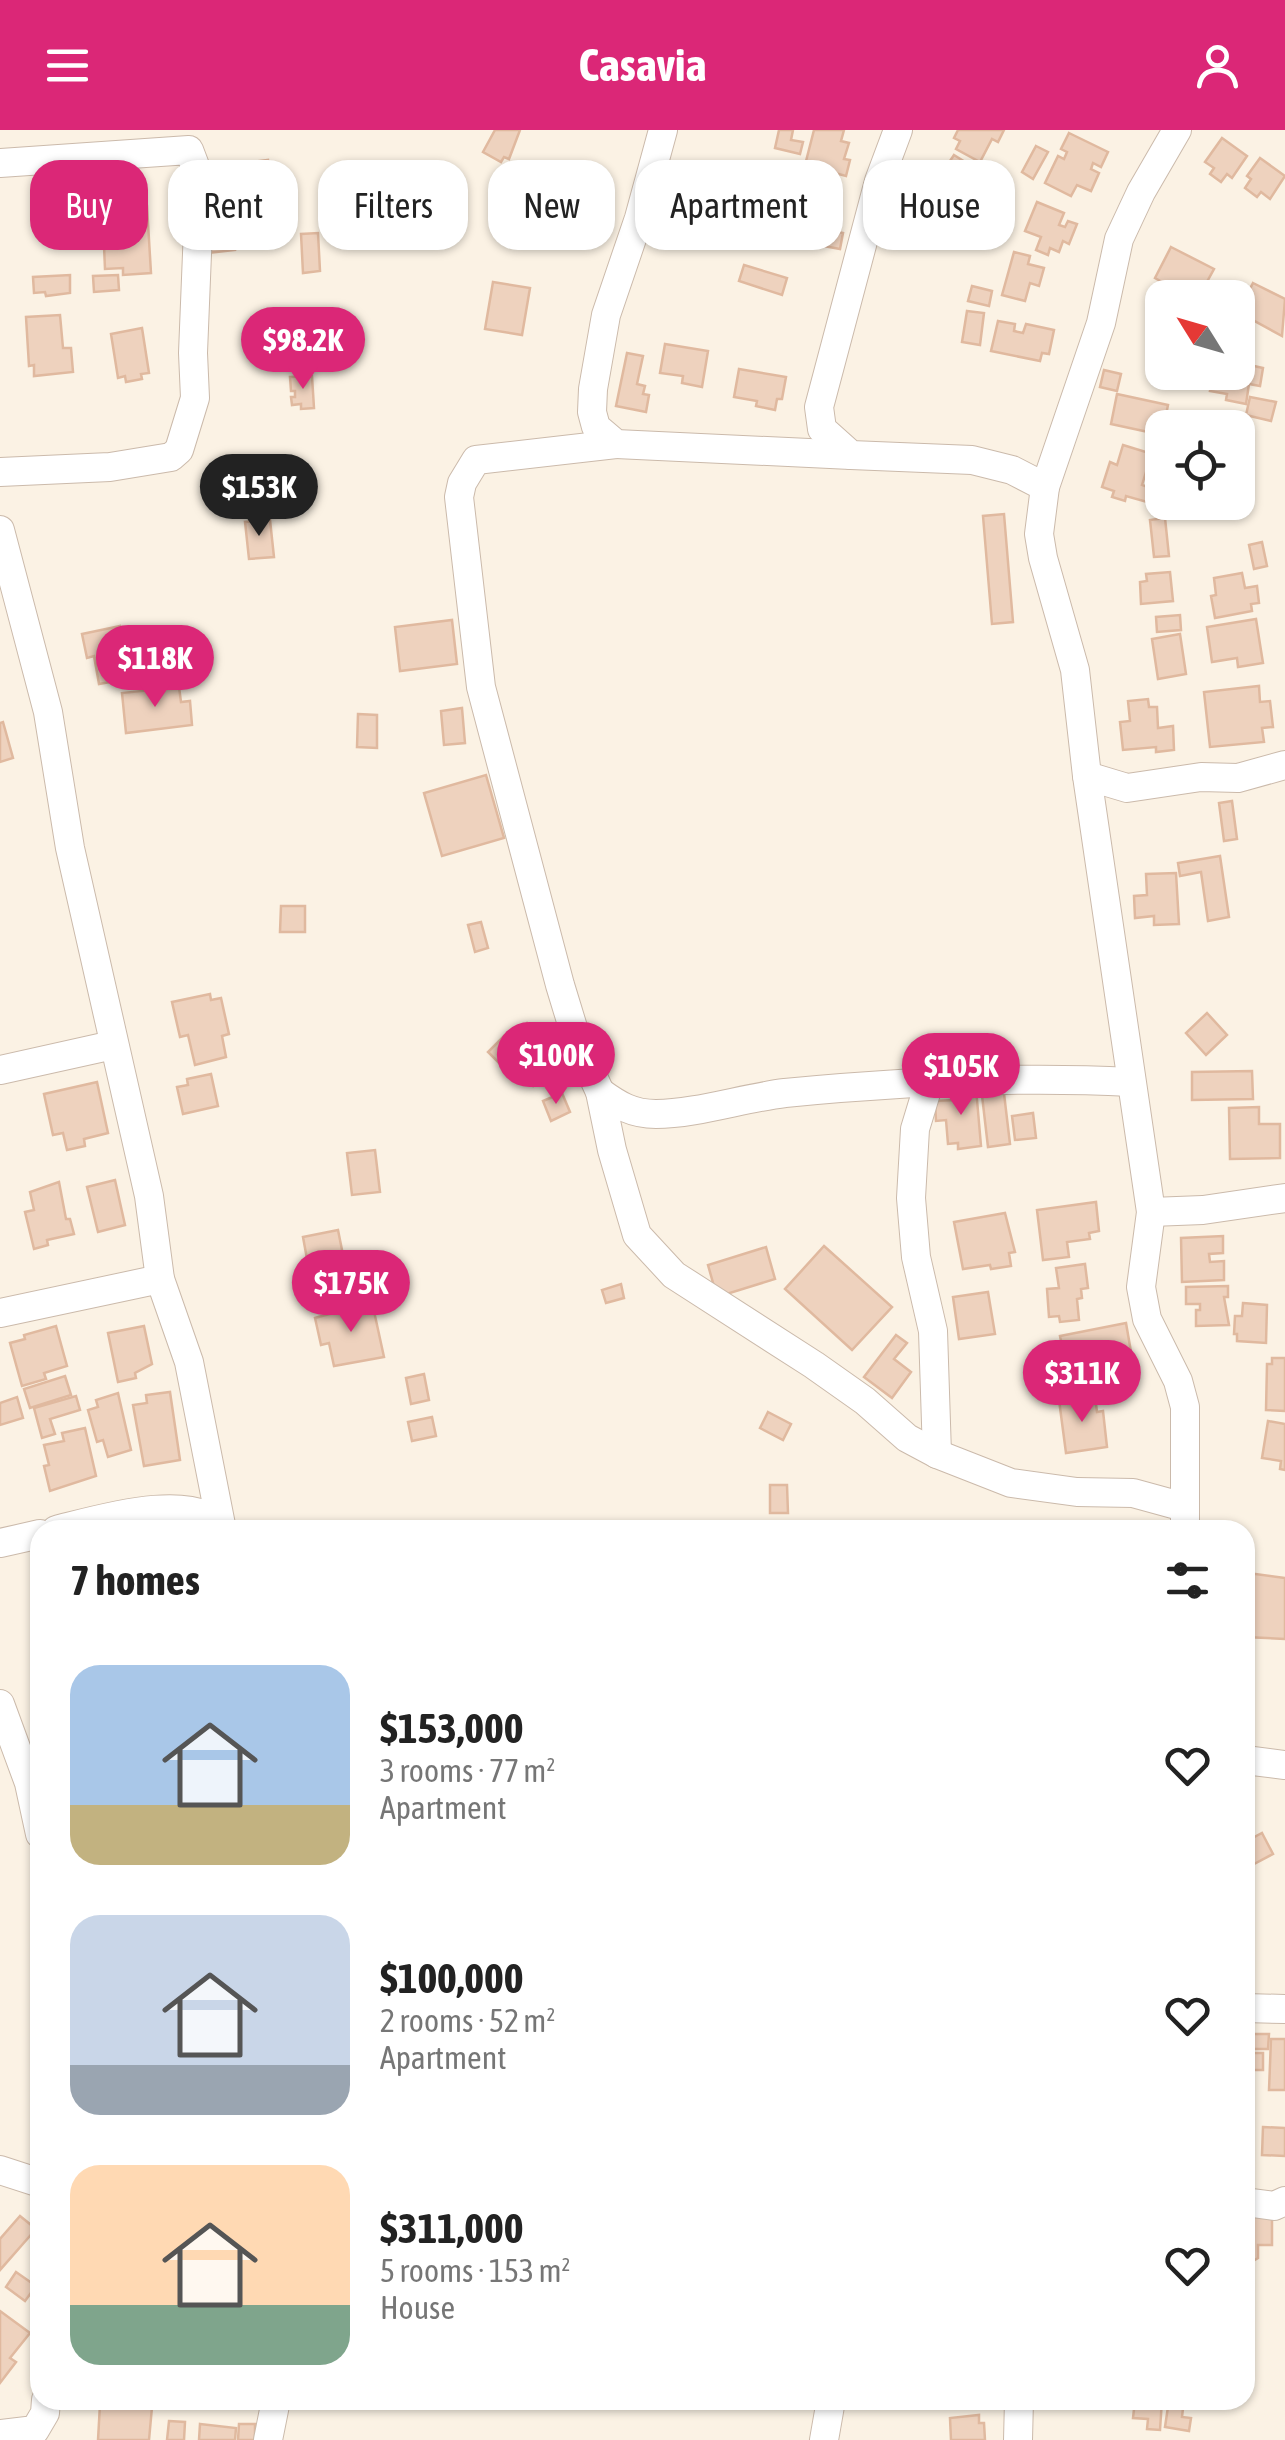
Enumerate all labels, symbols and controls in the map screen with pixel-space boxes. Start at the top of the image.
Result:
icon: menu [40,38,95,93]
icon: person [1190,38,1245,93]
text: Casavia [579,39,706,91]
chip: Buy [30,160,148,250]
chip: Rent [168,160,298,250]
chip: Filters [318,160,468,250]
chip: New [488,160,615,250]
chip: Apartment [635,160,843,250]
chip: House [863,160,1015,250]
north arrow [1145,280,1255,390]
map controls [1145,280,1255,520]
pin: $98.2K [222,307,384,392]
text: $98.2K [263,321,343,358]
button: locate [1145,410,1255,520]
pin: $153K [189,454,329,539]
text: $153K [222,468,296,505]
pin: $118K [85,625,225,710]
text: $118K [118,639,192,676]
pin: $100K [486,1022,626,1107]
pin: $105K [891,1033,1031,1118]
text: $100K [519,1036,593,1073]
text: $105K [924,1047,998,1084]
pin: $175K [281,1250,421,1335]
text: $175K [314,1264,388,1301]
pin: $311K [1012,1340,1152,1425]
text: $311K [1045,1354,1119,1391]
icon: filters [1160,1553,1215,1608]
text: 7 homes [70,1556,200,1604]
text: $153,000 [380,1704,524,1752]
icon: home [150,1705,270,1825]
icon: heart [1160,1738,1215,1793]
text: 3 rooms · 77 m² [380,1752,555,1789]
text: Apartment [380,1789,506,1826]
text: $100,000 [380,1954,524,2002]
icon: home [150,1955,270,2075]
icon: heart [1160,1988,1215,2043]
text: 2 rooms · 52 m² [380,2002,555,2039]
text: Apartment [380,2039,506,2076]
text: $311,000 [380,2204,524,2252]
icon: home [150,2205,270,2325]
icon: heart [1160,2238,1215,2293]
text: 5 rooms · 153 m² [380,2252,570,2289]
text: House [380,2289,455,2326]

